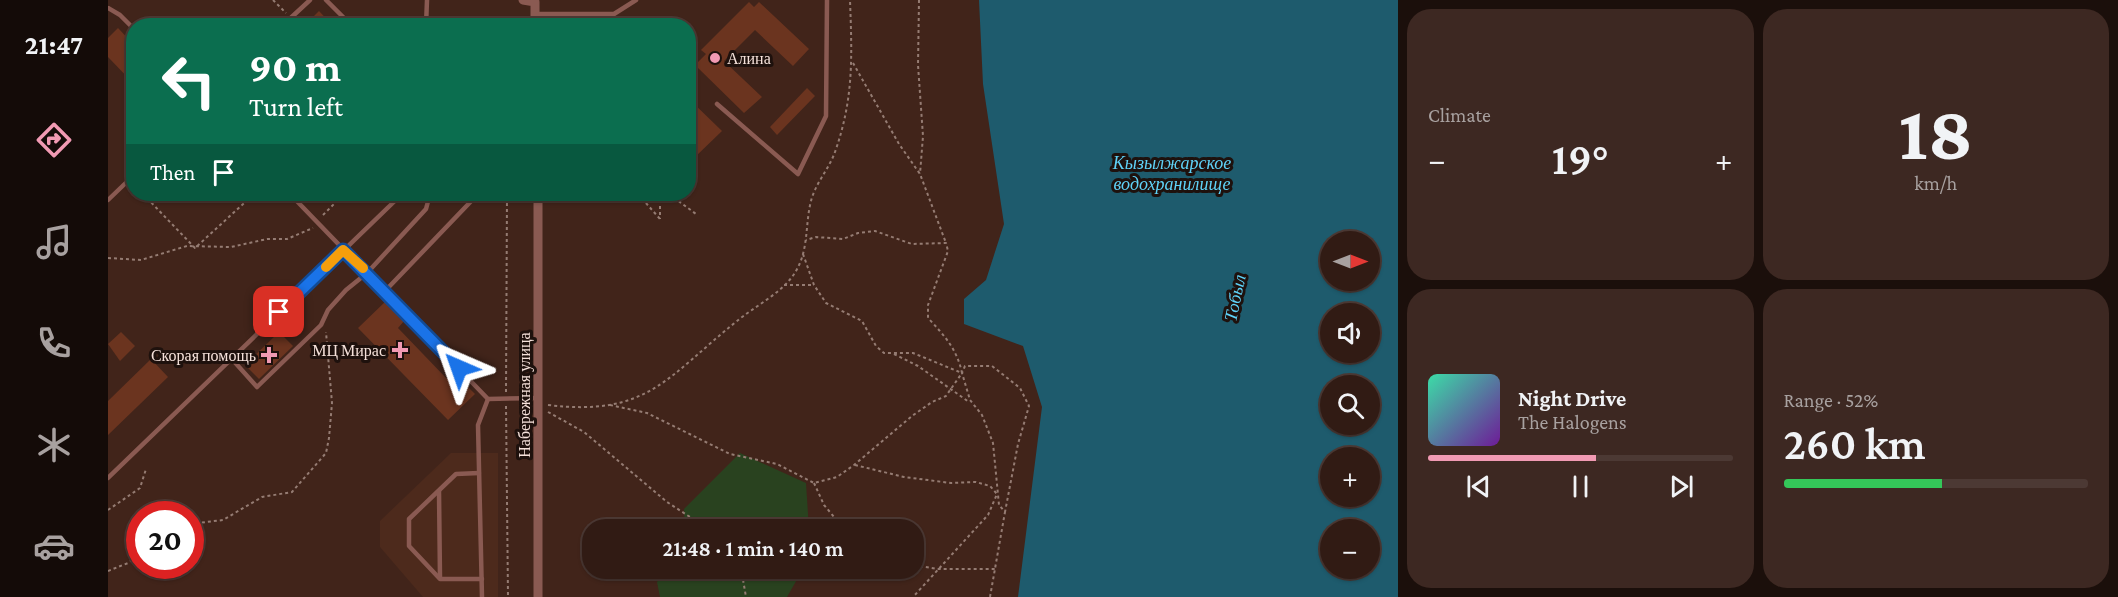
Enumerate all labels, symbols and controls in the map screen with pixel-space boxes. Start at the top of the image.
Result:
text: 21:47 [25,30,83,60]
icon: left [150,42,228,120]
text: 90 m [249,43,341,90]
place label: Алина [727,50,771,67]
marker: Алина [708,51,722,65]
text: 18 [1898,89,1973,176]
text: Turn left [249,92,343,122]
text: Climate [1428,104,1491,126]
icon: directions [33,119,75,161]
text: 19° [1552,134,1609,184]
text: − [1428,141,1445,178]
text: + [1715,141,1733,178]
water label: Кызылжарское водохранилище [1112,153,1231,194]
icon: arrive [207,156,240,189]
text: Then [150,160,195,185]
text: km/h [1914,172,1957,194]
icon: music [33,221,75,263]
north arrow [1320,231,1380,291]
map controls [1320,231,1380,579]
water label: Тобыл [1220,273,1250,323]
pin [253,286,304,337]
icon: arrive [262,295,295,328]
button: sound [1320,303,1380,363]
icon: phone [33,322,75,364]
street label: Набережная улица [516,332,534,458]
position arrow [427,336,491,400]
marker: МЦ Мирас [391,341,409,359]
place label: МЦ Мирас [312,342,386,360]
marker: Скорая помощь [260,346,278,364]
place label: Скорая помощь [151,347,256,365]
button: search [1320,375,1380,435]
text: Night Drive [1518,386,1626,411]
text: Range · 52% [1784,389,1878,411]
text: The Halogens [1518,411,1627,433]
text: 260 km [1784,419,1926,469]
icon: climate [33,424,75,466]
button: + [1320,447,1380,507]
icon: previous [1462,470,1495,503]
icon: pause [1564,470,1597,503]
icon: next [1665,470,1698,503]
speed limit sign: 20 [126,501,204,579]
button: − [1320,519,1380,579]
icon: car [33,525,75,567]
text: 21:48 · 1 min · 140 m [662,536,844,561]

